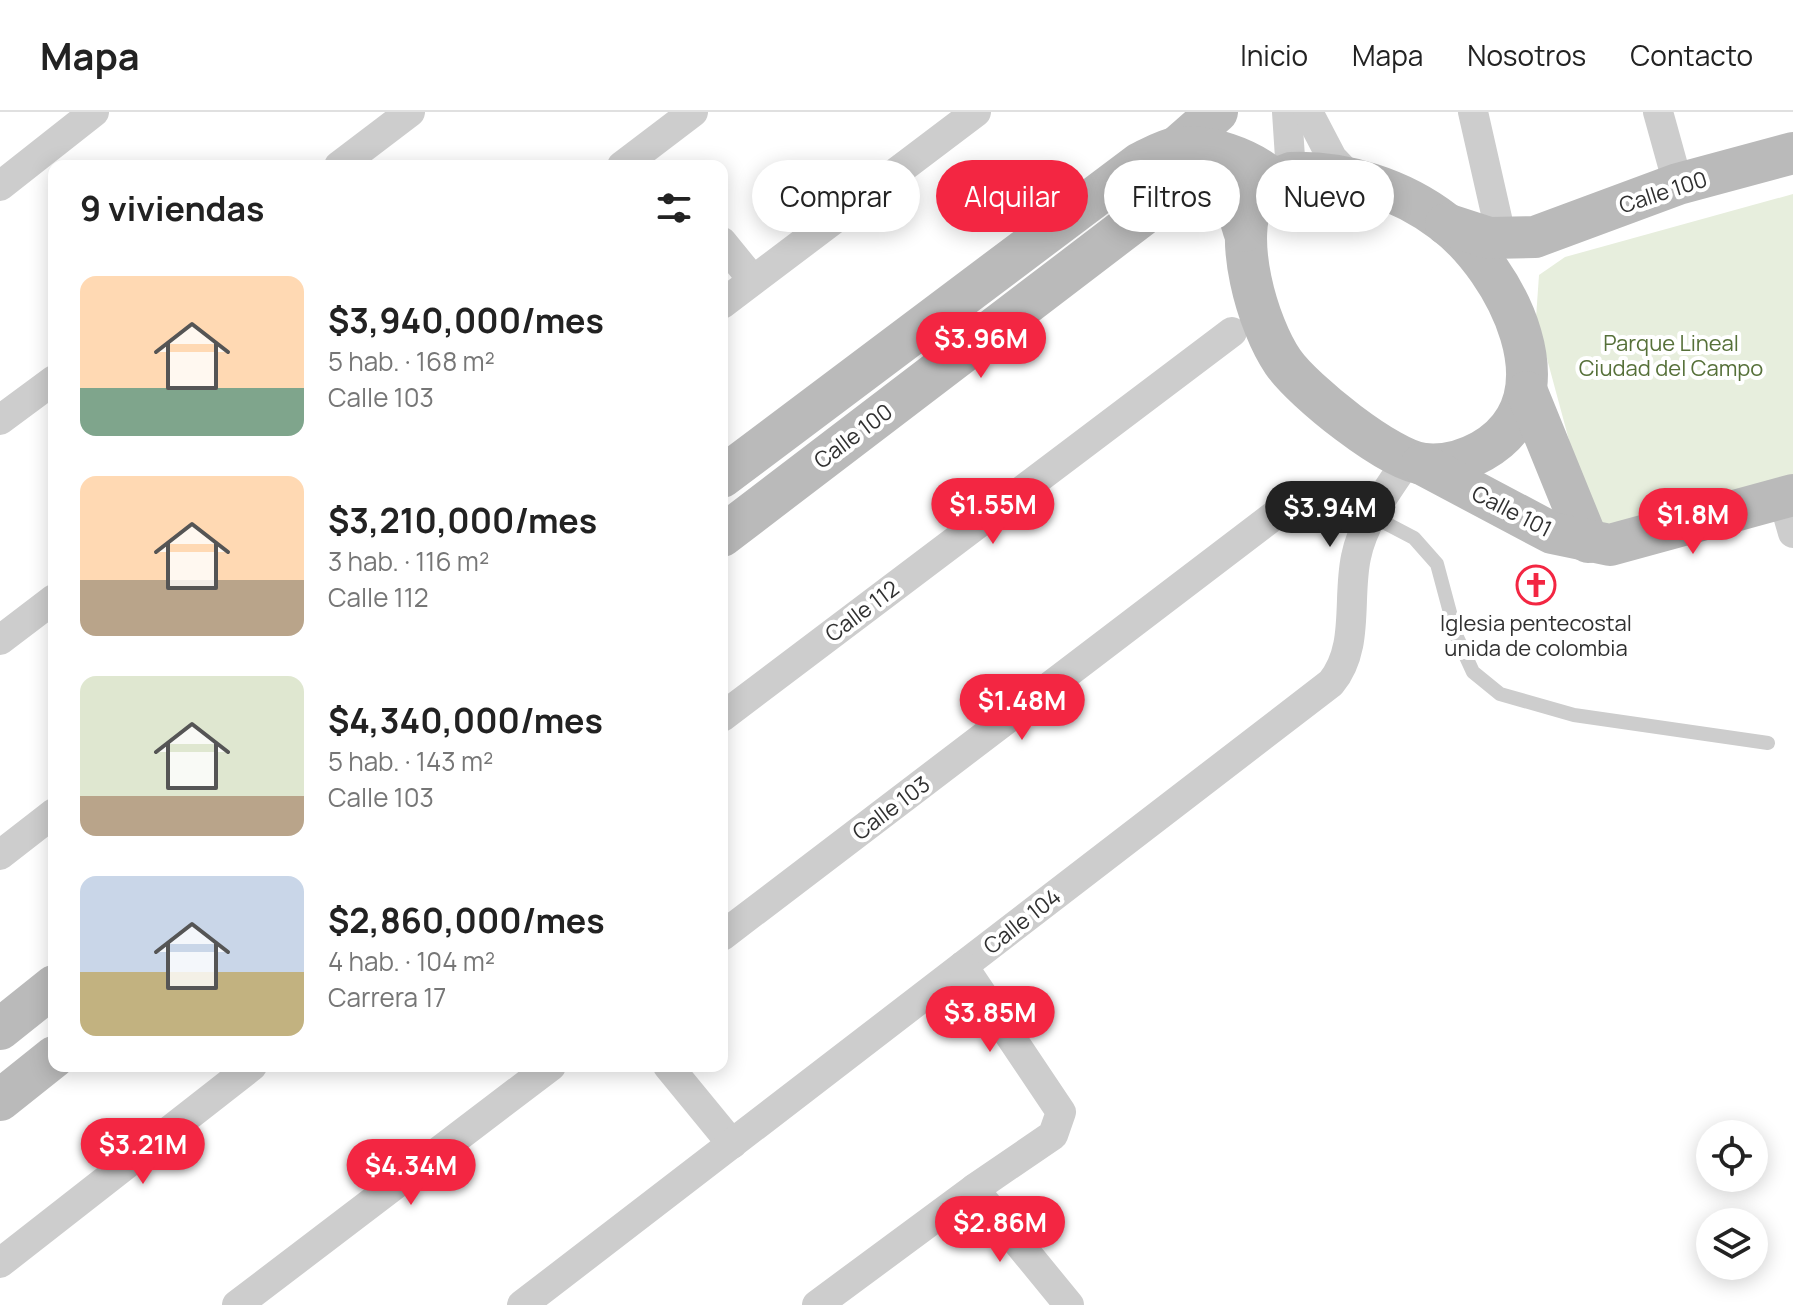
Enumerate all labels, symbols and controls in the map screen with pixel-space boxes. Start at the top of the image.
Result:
text: Mapa [40,29,140,81]
text: Inicio [1240,36,1308,74]
text: Mapa [1352,36,1423,74]
text: Nosotros [1467,36,1586,74]
text: Contacto [1630,36,1753,74]
chip: Comprar [752,160,920,232]
chip: Alquilar [936,160,1088,232]
chip: Filtros [1104,160,1240,232]
chip: Nuevo [1256,160,1394,232]
street label: Calle 100 [1615,164,1711,220]
text: 9 viviendas [80,185,265,231]
icon: filters [652,186,696,230]
text: $3,940,000/mes [328,297,604,343]
icon: home [144,308,240,404]
pin: $3.96M [916,312,1046,380]
text: $3.96M [934,320,1028,356]
park label: Parque Lineal Ciudad del Campo [1579,328,1763,383]
text: 5 hab. · 168 m² [328,343,495,379]
text: Calle 103 [328,379,434,415]
street label: Calle 100 [808,397,898,475]
pin: $1.55M [928,478,1058,546]
street label: Calle 101 [1467,478,1557,544]
pin: $3.94M [1265,481,1395,549]
text: $1.55M [949,486,1037,522]
pin: $1.8M [1637,488,1749,556]
text: $3.94M [1283,489,1377,525]
text: $1.8M [1657,496,1729,532]
text: $3,210,000/mes [328,497,597,543]
icon: home [144,508,240,604]
text: 3 hab. · 116 m² [328,543,489,579]
church icon: Iglesia pentecostal unida de colombia [1515,564,1557,606]
street label: Calle 112 [819,573,905,649]
text: Calle 112 [328,579,429,615]
place label: Iglesia pentecostal unida de colombia [1440,608,1632,663]
pin: $1.48M [957,674,1087,742]
text: $1.48M [978,682,1066,718]
text: $4,340,000/mes [328,697,603,743]
icon: home [144,708,240,804]
text: 5 hab. · 143 m² [328,743,493,779]
street label: Calle 103 [846,769,936,847]
text: Calle 103 [328,779,434,815]
street label: Calle 104 [977,881,1067,961]
text: $2,860,000/mes [328,897,605,943]
icon: home [144,908,240,1004]
text: 4 hab. · 104 m² [328,943,495,979]
text: Carrera 17 [328,979,446,1015]
pin: $3.85M [925,986,1055,1054]
text: $3.85M [944,994,1036,1030]
pin: $3.21M [78,1118,208,1186]
map controls [1696,1120,1768,1280]
button: locate [1696,1120,1768,1192]
text: $3.21M [99,1126,187,1162]
pin: $4.34M [346,1139,476,1207]
text: $4.34M [365,1147,457,1183]
pin: $2.86M [935,1196,1065,1264]
text: $2.86M [953,1204,1047,1240]
button: layers [1696,1208,1768,1280]

